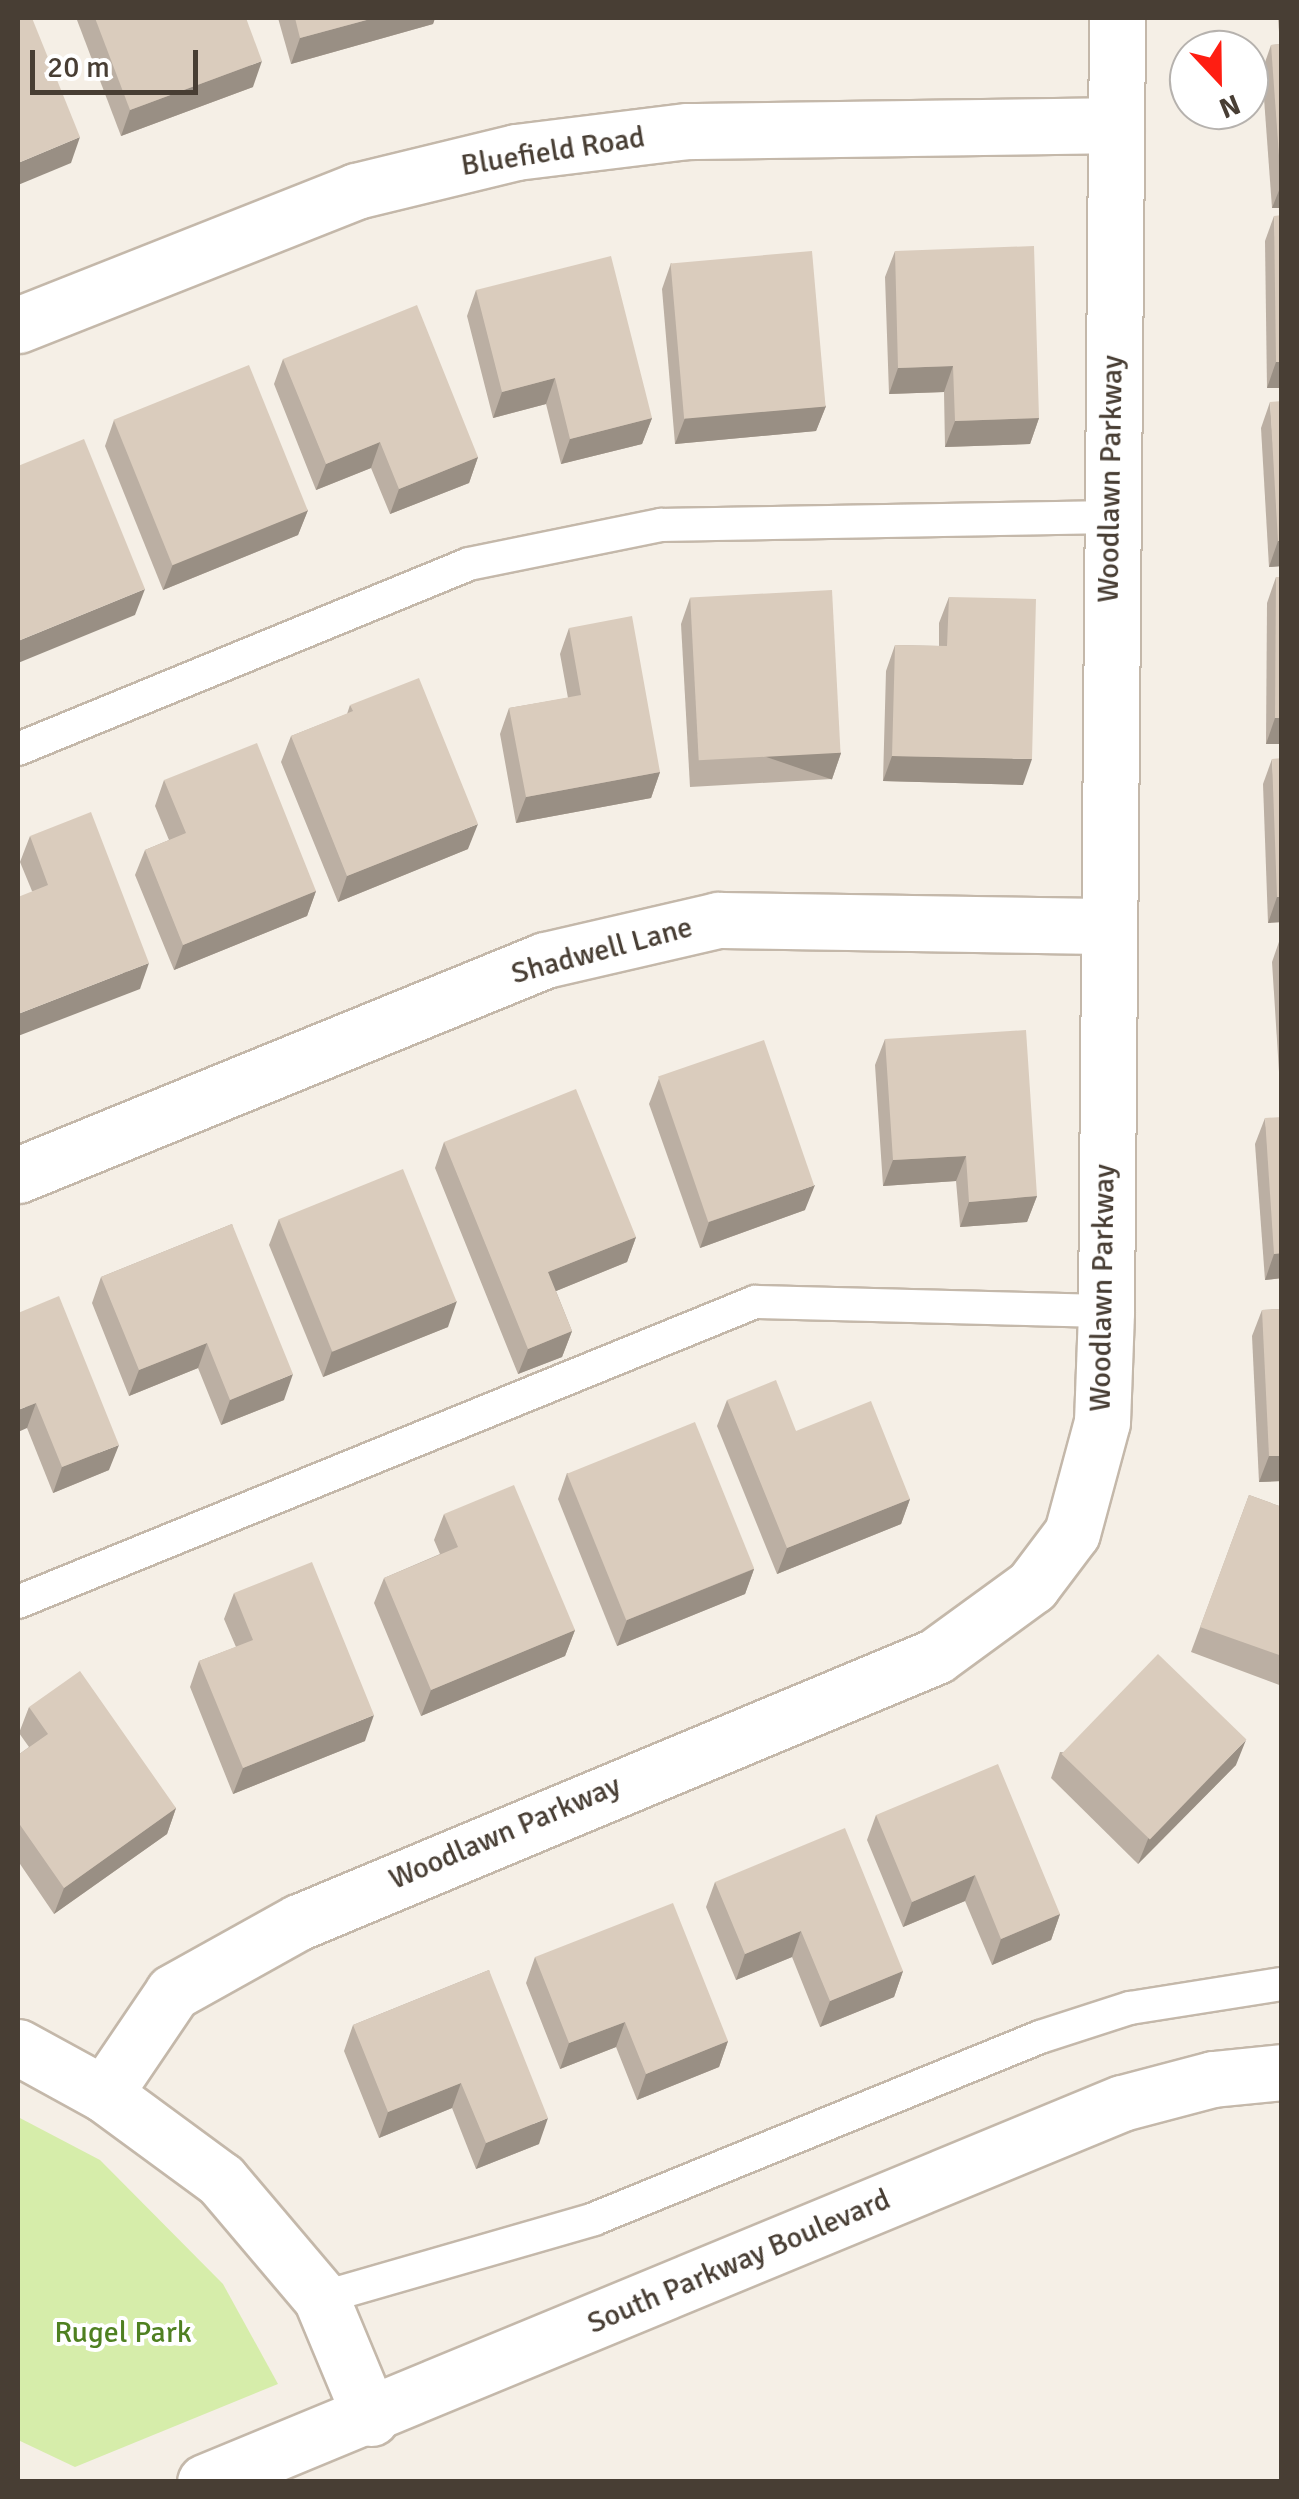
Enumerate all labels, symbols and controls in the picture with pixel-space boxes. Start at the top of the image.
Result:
scale bar [35,30,202,92]
north arrow [1169,30,1269,130]
text: 20 m [47,49,110,86]
text: N [1214,87,1245,125]
street label: Bluefield Road [458,120,648,184]
street label: Woodlawn Parkway [1091,355,1131,603]
street label: Shadwell Lane [507,910,697,992]
street label: Woodlawn Parkway [1083,1164,1123,1412]
street label: Woodlawn Parkway [384,1768,626,1898]
street label: South Parkway Boulevard [582,2182,896,2342]
park label: Rugel Park [54,2315,192,2351]

